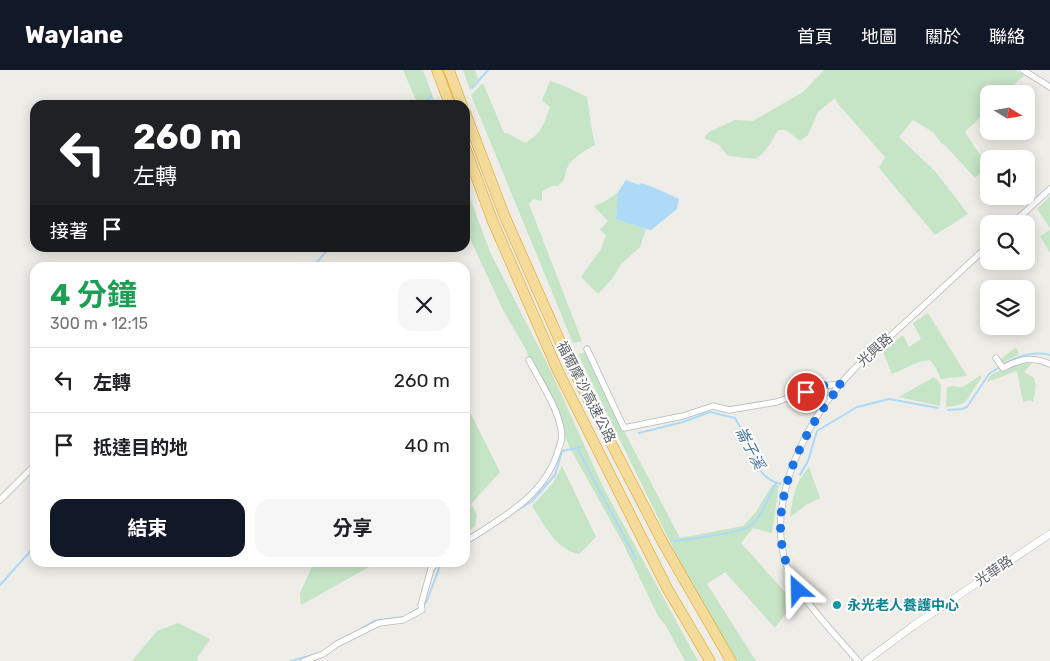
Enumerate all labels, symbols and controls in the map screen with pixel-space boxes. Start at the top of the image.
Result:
text: Waylane [25,21,123,49]
text: 首頁 [797,26,833,48]
text: 地圖 [861,26,897,48]
text: 關於 [925,26,961,48]
text: 聯絡 [989,26,1025,48]
north arrow [980,85,1035,140]
map controls [980,85,1035,335]
text: 260 m [133,116,242,158]
icon: left [50,120,115,185]
button: sound [980,150,1035,205]
text: 左轉 [133,163,177,190]
icon: arrive [98,215,126,243]
button: search [980,215,1035,270]
text: 接著 [50,220,88,243]
text: 4 分鐘 [50,277,137,313]
button: close [398,279,450,331]
button: layers [980,280,1035,335]
text: 300 m · 12:15 [50,314,148,333]
street label: 光興路 [854,330,896,370]
street label: 福爾摩沙高速公路 [553,338,619,446]
icon: left [50,366,78,394]
text: 260 m [394,369,450,392]
text: 左轉 [93,371,131,394]
pin [785,371,827,413]
icon: arrive [792,378,820,406]
water label: 崙子溪 [732,424,769,474]
icon: arrive [50,431,78,459]
text: 40 m [405,434,450,457]
text: 抵達目的地 [93,436,188,459]
button: 結束 [50,499,245,557]
button: 分享 [255,499,450,557]
street label: 光華路 [972,552,1016,590]
position arrow [771,563,823,615]
place label: 永光老人養護中心 [847,597,959,614]
marker: 永光老人養護中心 [831,599,843,611]

